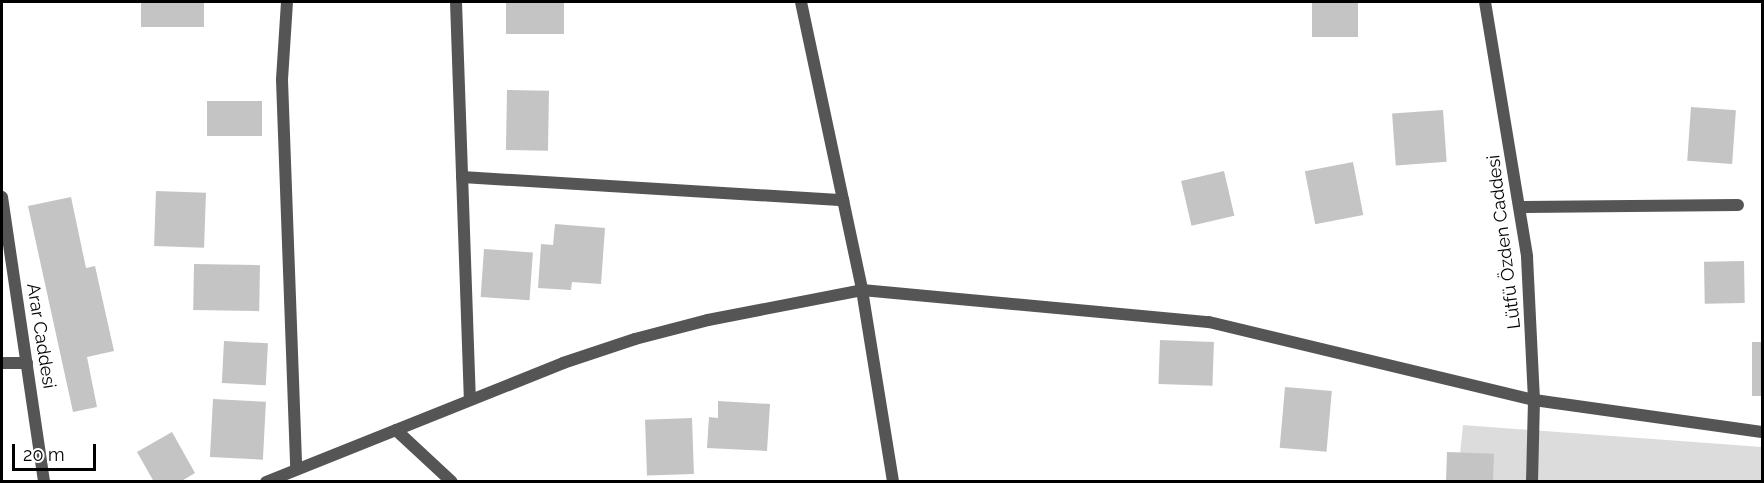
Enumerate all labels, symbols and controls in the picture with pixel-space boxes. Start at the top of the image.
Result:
street label: Lütfü Özden Caddesi [1483,154,1525,330]
street label: Arar Caddesi [22,282,60,390]
scale bar [15,432,99,470]
text: 20 m [23,444,65,465]

